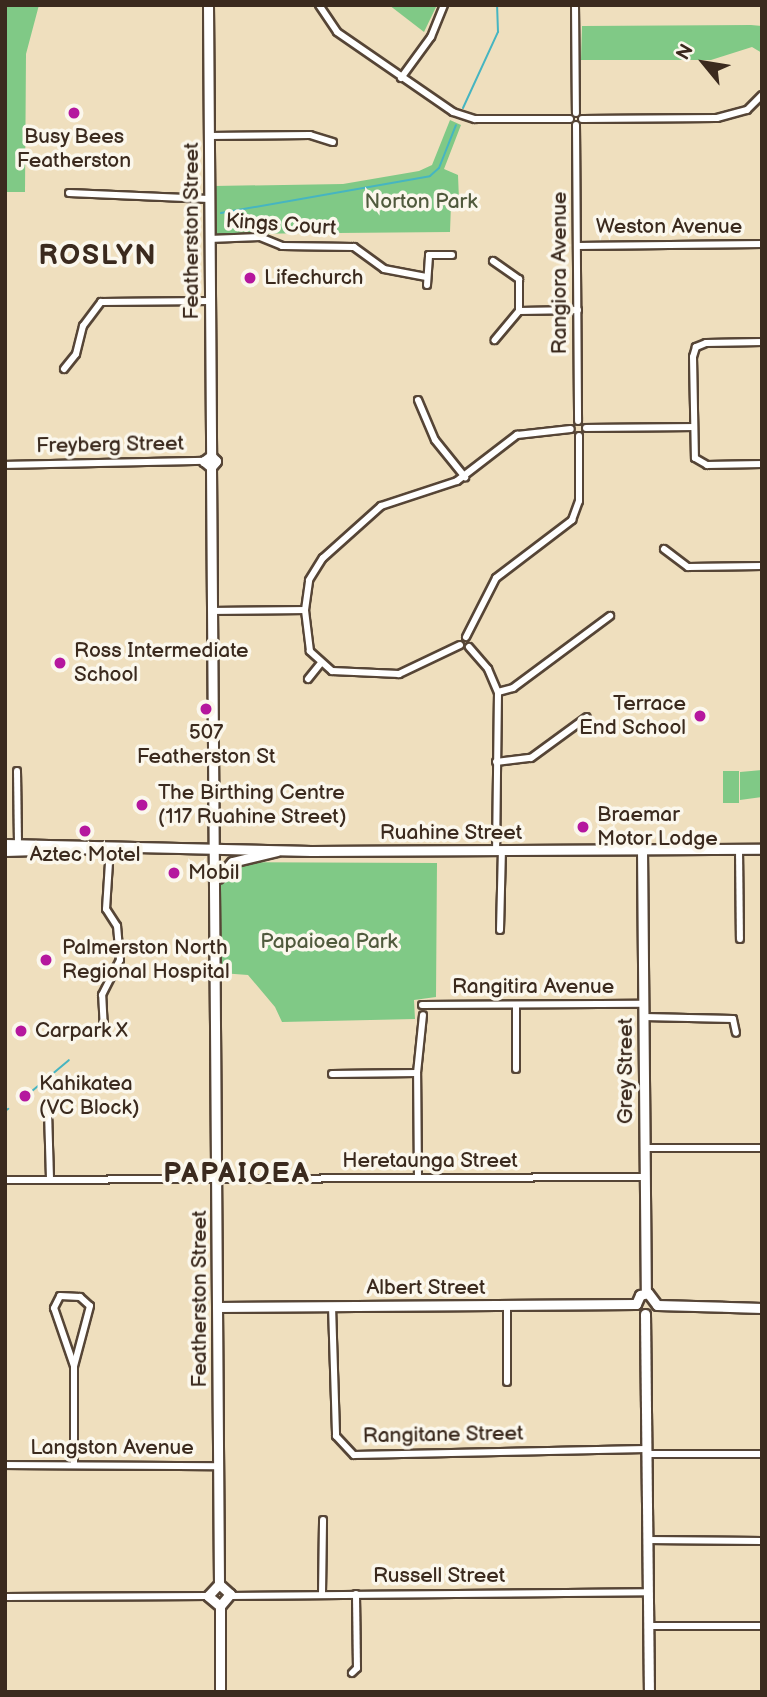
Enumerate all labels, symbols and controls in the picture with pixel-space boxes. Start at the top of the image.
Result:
north arrow [669,28,739,98]
text: N [672,40,699,64]
marker: Busy Bees Featherston [66,105,82,121]
place label: Busy Bees Featherston [17,124,131,174]
street label: Featherston Street [179,142,205,320]
park label: Norton Park [365,189,477,215]
street label: Rangiora Avenue [547,192,573,354]
street label: Kings Court [225,209,337,241]
street label: Weston Avenue [596,214,742,240]
district label: ROSLYN [39,239,157,273]
place label: Lifechurch [264,265,363,291]
marker: Lifechurch [242,270,258,286]
street label: Freyberg Street [36,431,184,459]
place label: Ross Intermediate School [74,638,248,688]
marker: Ross Intermediate School [52,655,68,671]
place label: Terrace End School [579,691,686,741]
marker: 507 Featherston St [198,701,214,717]
marker: Terrace End School [692,708,708,724]
place label: 507 Featherston St [136,720,276,770]
place label: The Birthing Centre (117 Ruahine Street) [158,780,348,830]
marker: The Birthing Centre (117 Ruahine Street) [132,795,152,815]
place label: Braemar Motor Lodge [597,802,718,852]
marker: Braemar Motor Lodge [575,819,591,835]
street label: Ruahine Street [380,820,522,846]
marker: Aztec Motel [77,823,93,839]
place label: Aztec Motel [30,842,140,868]
place label: Mobil [188,860,239,886]
marker: Mobil [166,865,182,881]
park label: Papaioea Park [260,929,398,955]
place label: Palmerston North Regional Hospital [62,935,230,985]
marker: Palmerston North Regional Hospital [36,950,56,970]
street label: Rangitira Avenue [452,974,614,1000]
street label: Grey Street [613,1017,639,1125]
place label: Carpark X [35,1018,129,1044]
marker: Carpark X [13,1023,29,1039]
place label: Kahikatea (VC Block) [39,1071,140,1121]
marker: Kahikatea (VC Block) [17,1088,33,1104]
street label: Heretaunga Street [342,1148,518,1174]
district label: PAPAIOEA [164,1157,310,1191]
street label: Featherston Street [187,1210,213,1388]
street label: Albert Street [366,1275,486,1301]
street label: Rangitane Street [362,1421,524,1449]
street label: Langston Avenue [30,1435,194,1461]
street label: Russell Street [373,1563,505,1589]

